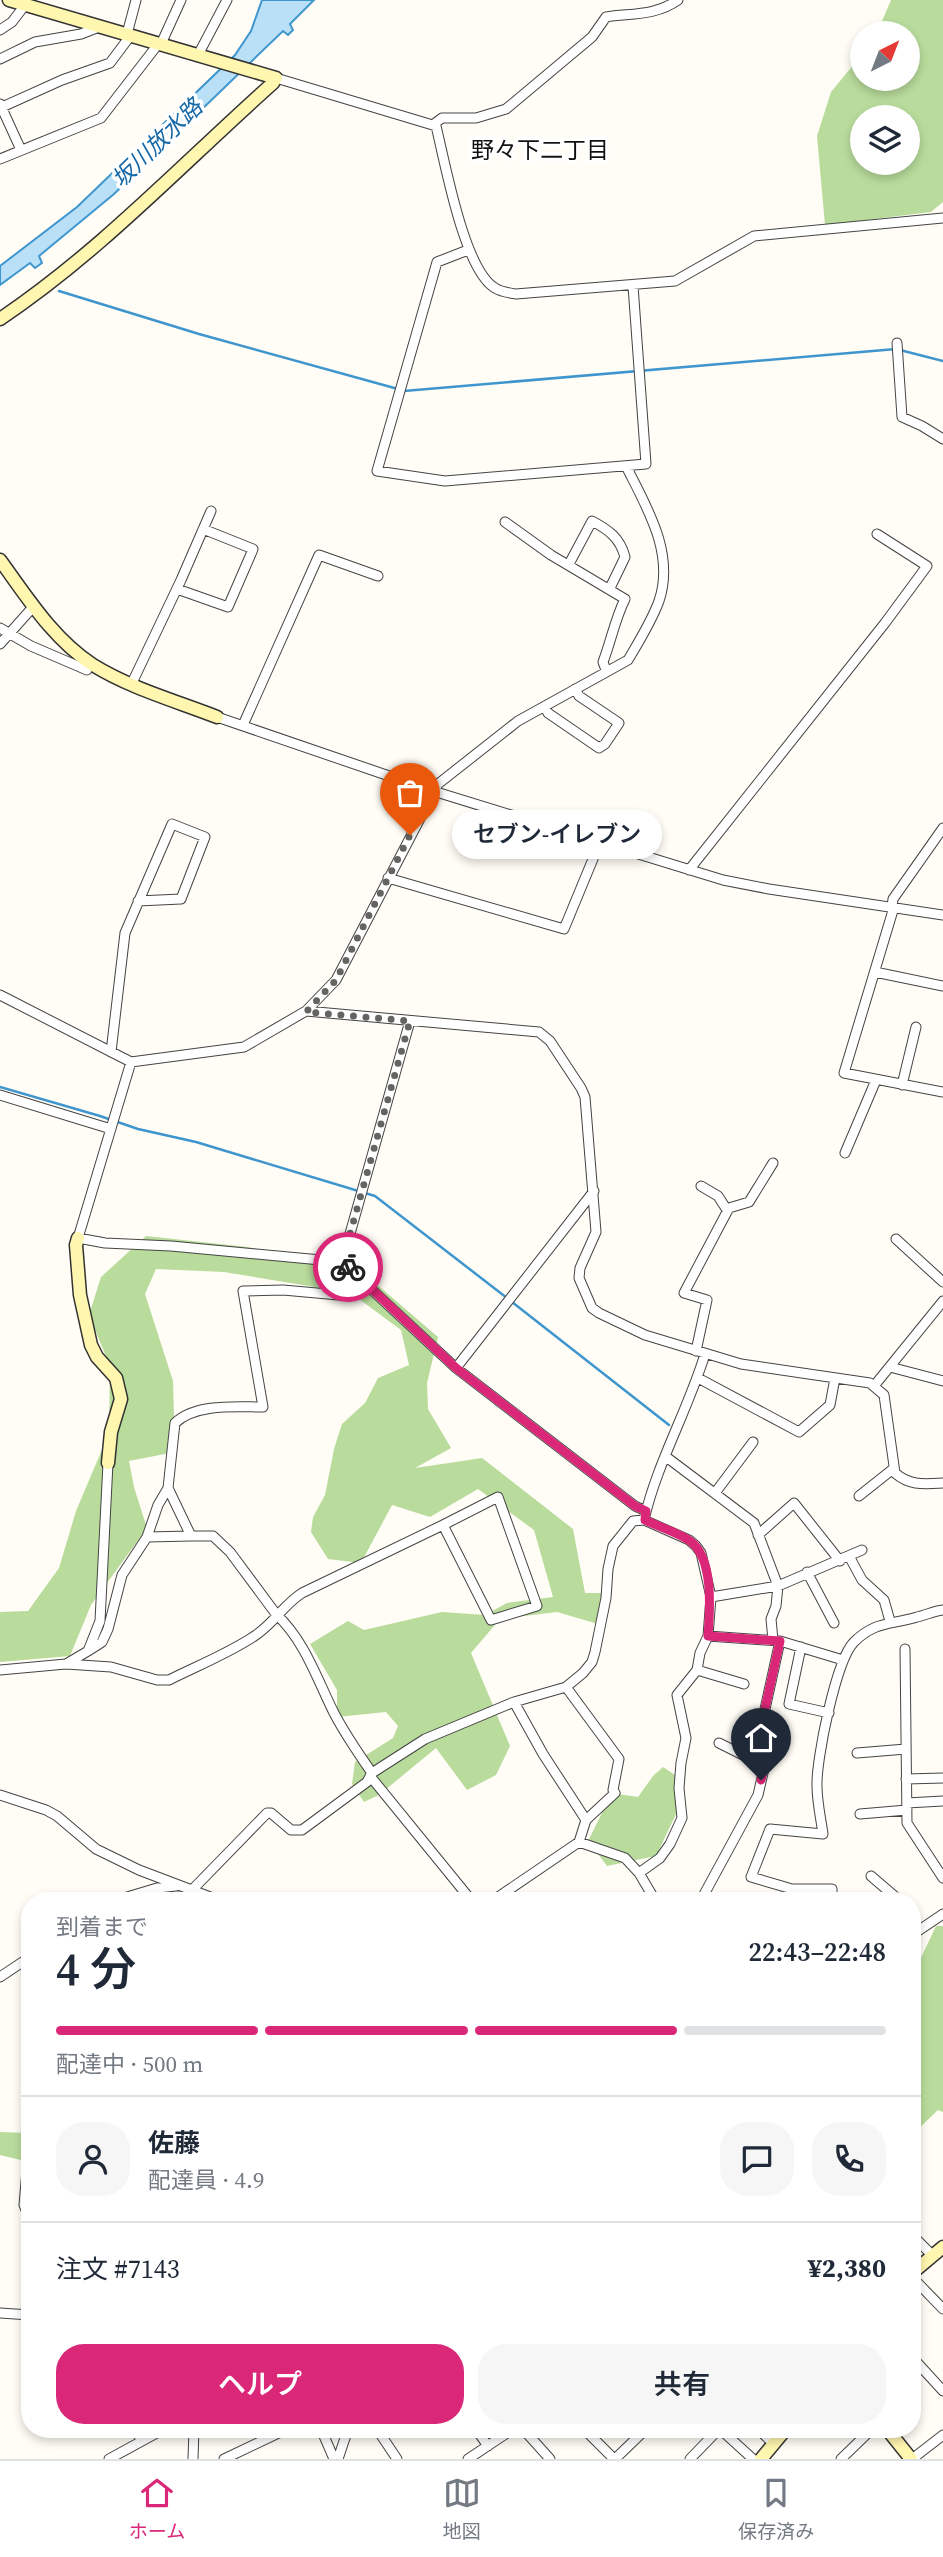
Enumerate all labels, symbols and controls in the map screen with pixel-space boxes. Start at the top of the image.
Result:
north arrow [850,21,920,91]
map controls [850,21,920,175]
water label: 坂川放水路 [105,90,211,194]
button: layers [850,105,920,175]
district label: 野々下二丁目 [471,134,609,166]
pin [380,763,440,835]
icon: bag [391,774,429,812]
callout: セブン-イレブン [452,810,662,860]
text: セブン-イレブン [473,818,641,850]
courier [313,1232,383,1302]
icon: bike [329,1248,367,1286]
pin [731,1708,791,1780]
icon: home [742,1719,780,1757]
text: 到着まで [56,1911,148,1943]
text: 22:43–22:48 [749,1934,886,1970]
text: 4 分 [56,1937,136,2000]
text: 配達中 · 500 m [56,2048,203,2080]
button: person [56,2122,130,2196]
button: chat [720,2122,794,2196]
button: phone [812,2122,886,2196]
text: 佐藤 [148,2125,200,2161]
text: 配達員 · 4.9 [148,2164,265,2196]
text: ¥2,380 [808,2250,886,2286]
text: 注文 #7143 [56,2251,180,2287]
button: ヘルプ [56,2344,464,2424]
button: 共有 [478,2344,886,2424]
tab: ホーム [129,2474,185,2544]
tab: 地図 [443,2474,481,2544]
tab: 保存済み [738,2474,814,2544]

